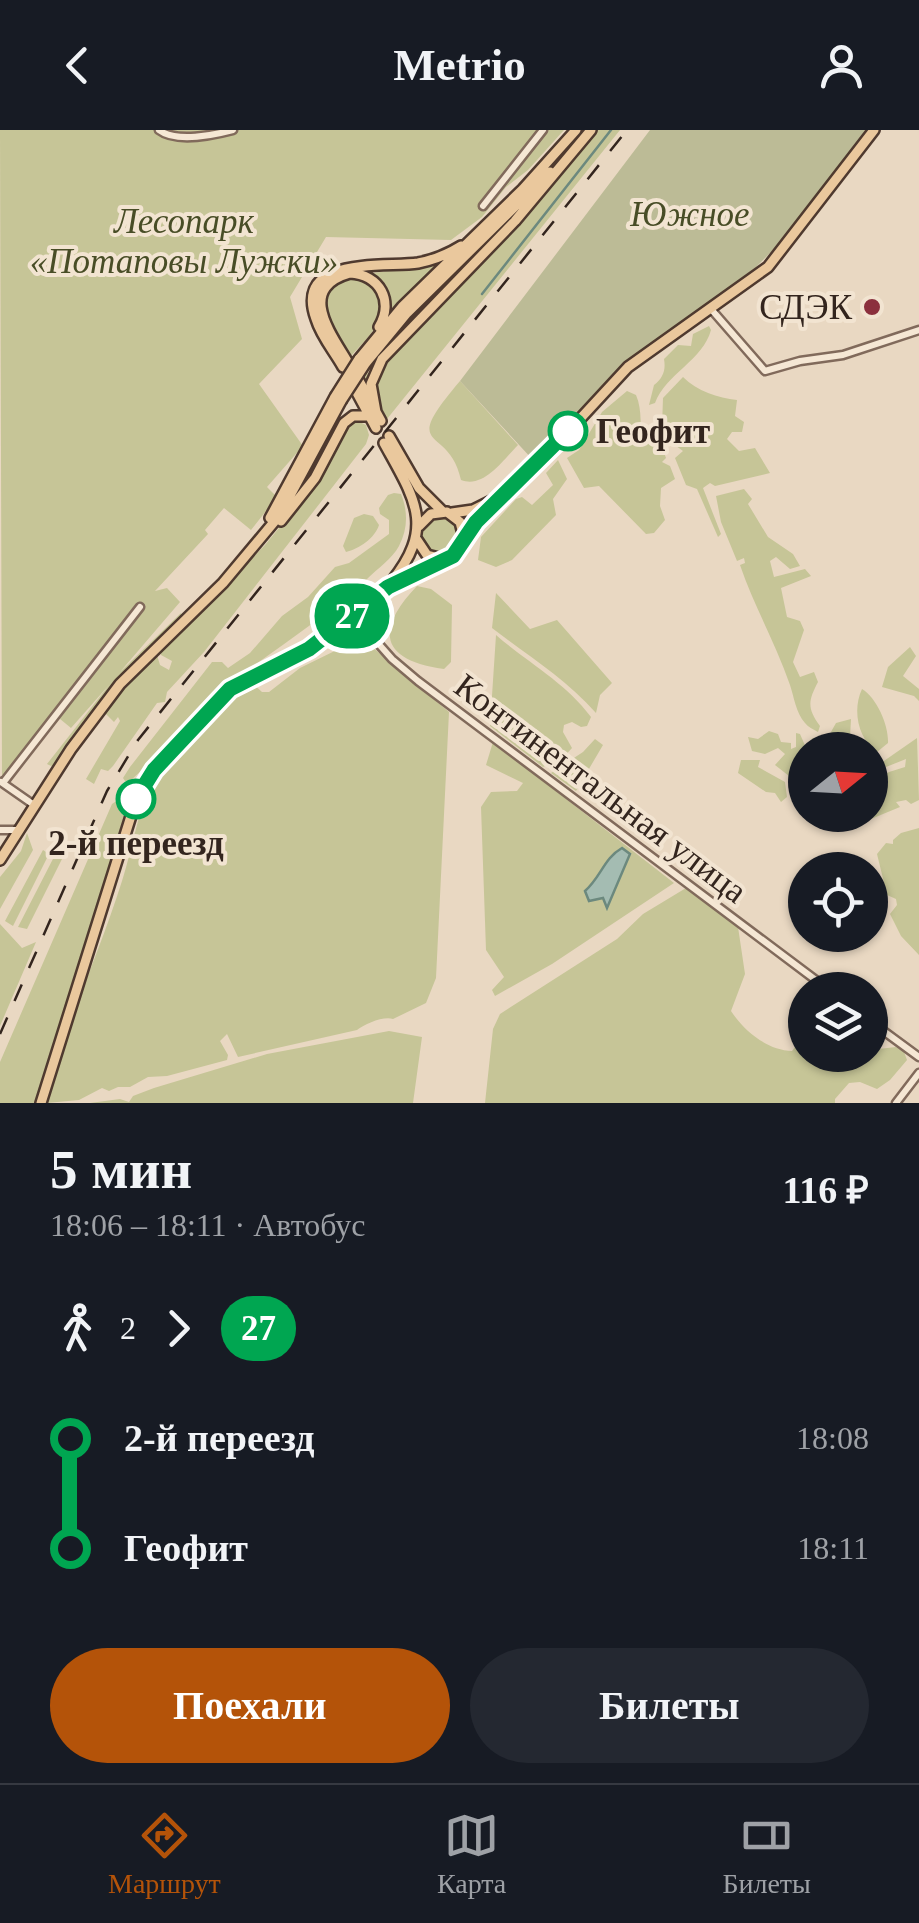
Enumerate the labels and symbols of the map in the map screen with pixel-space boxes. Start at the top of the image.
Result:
park label: Южное [629,195,750,234]
park label: Лесопарк «Потаповы Лужки» [30,202,338,281]
place label: СДЭК [759,288,853,327]
marker: СДЭК [861,296,883,318]
marker: Геофит [549,412,587,450]
place label: Геофит [596,412,710,451]
line badge: 27 [307,584,397,648]
street label: Континентальная улица [447,666,755,911]
north arrow [788,732,888,832]
marker: 2-й переезд [117,780,155,818]
place label: 2-й переезд [48,824,224,863]

